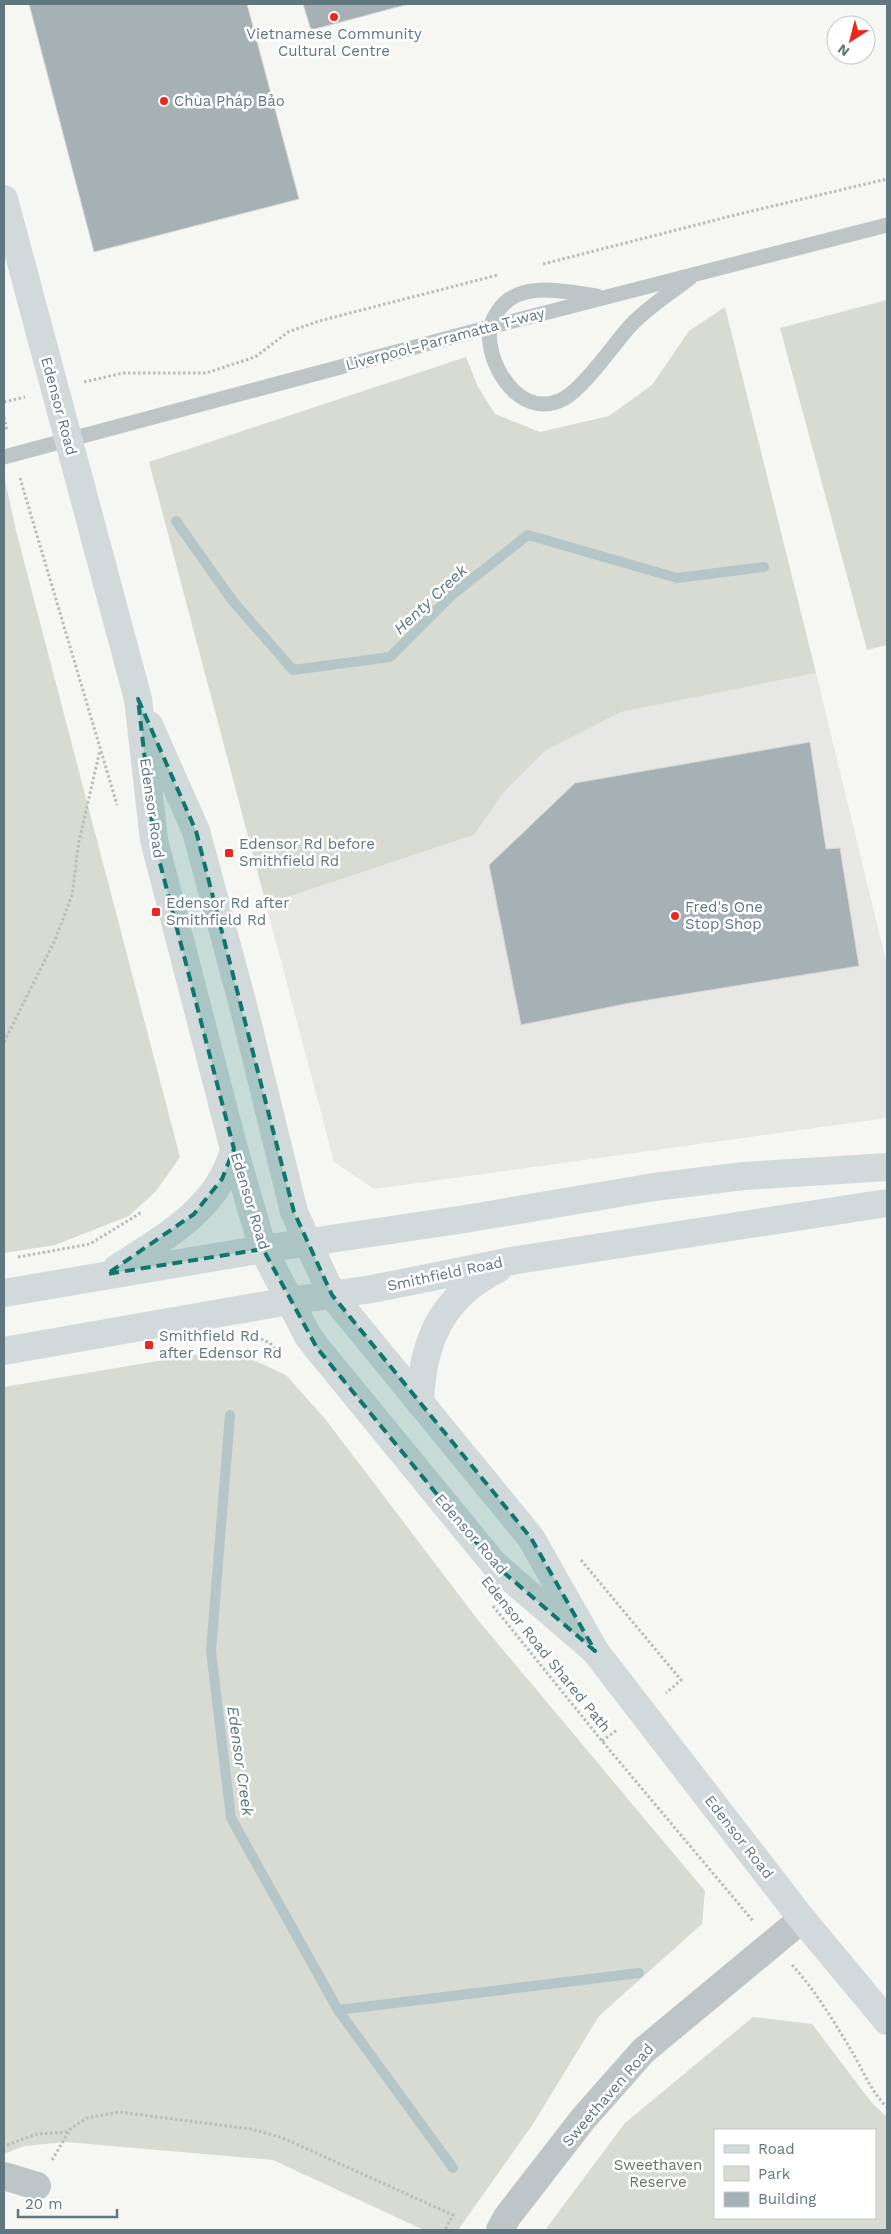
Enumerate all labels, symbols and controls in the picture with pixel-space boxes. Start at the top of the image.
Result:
marker: Vietnamese Community Cultural Centre [328,11,340,23]
north arrow [826,15,876,65]
place label: Vietnamese Community Cultural Centre [246,25,422,60]
text: N [834,41,852,60]
place label: Chùa Pháp Bảo [174,92,285,110]
marker: Chùa Pháp Bảo [158,95,170,107]
street label: Liverpool–Parramatta T-way [344,304,547,374]
street label: Edensor Road [37,355,81,457]
water label: Henty Creek [390,560,472,638]
street label: Edensor Road [136,757,168,859]
place label: Edensor Rd before Smithfield Rd [239,835,375,870]
marker: Edensor Rd before Smithfield Rd [223,847,235,859]
place label: Edensor Rd after Smithfield Rd [166,894,289,929]
place label: Fred's One Stop Shop [685,898,763,933]
marker: Edensor Rd after Smithfield Rd [150,906,162,918]
marker: Fred's One Stop Shop [669,910,681,922]
street label: Edensor Road [227,1150,273,1252]
street label: Smithfield Road [386,1253,504,1295]
place label: Smithfield Rd after Edensor Rd [159,1327,282,1362]
marker: Smithfield Rd after Edensor Rd [143,1339,155,1351]
street label: Edensor Road [431,1490,511,1578]
street label: Edensor Road Shared Path [477,1572,615,1736]
water label: Edensor Creek [223,1705,258,1818]
street label: Edensor Road [701,1792,777,1882]
street label: Sweethaven Road [558,2040,658,2150]
legend [714,2129,876,2219]
text: Road [758,2140,795,2158]
park label: Sweethaven Reserve [614,2156,702,2191]
text: Park [758,2165,791,2183]
scale bar [18,2186,116,2218]
text: Building [758,2190,816,2208]
text: 20 m [25,2195,63,2213]

